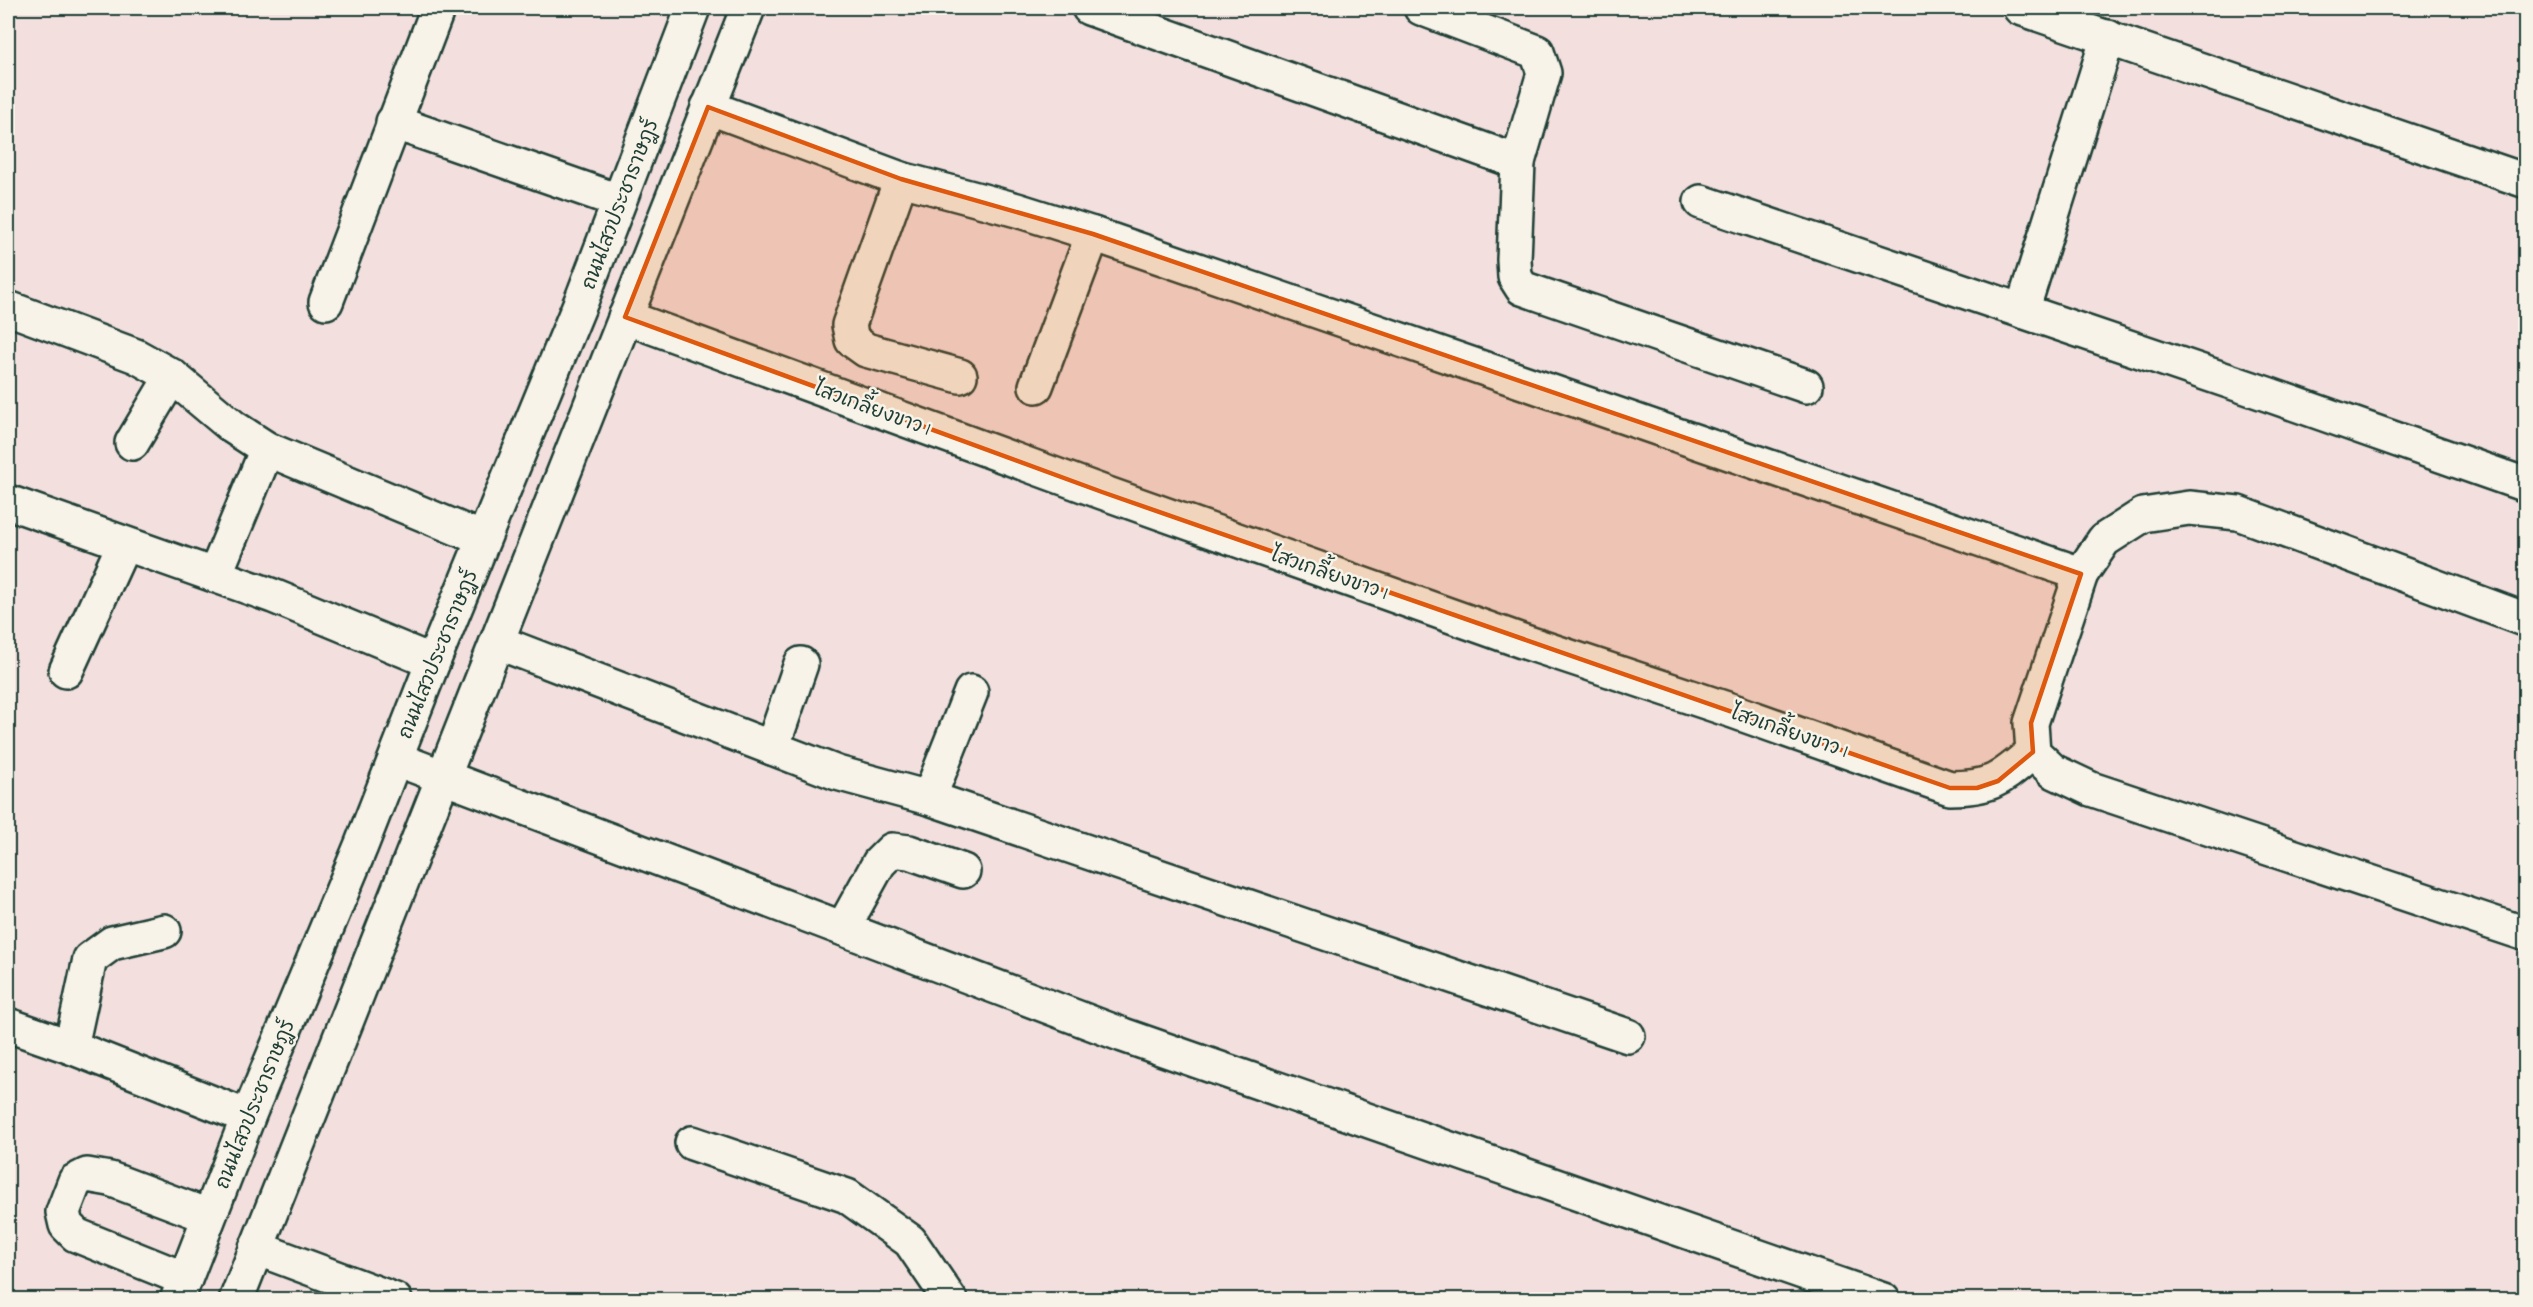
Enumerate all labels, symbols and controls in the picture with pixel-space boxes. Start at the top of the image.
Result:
street label: ถนนไสวประชาราษฎร์ [575,114,667,294]
street label: ไสวเกลี้ยงขาว 1 [809,369,937,445]
street label: ไสวเกลี้ยงขาว 1 [1266,535,1394,609]
street label: ถนนไสวประชาราษฎร์ [391,565,487,744]
street label: ไสวเกลี้ยงขาว 1 [1726,693,1854,767]
street label: ถนนไสวประชาราษฎร์ [208,1015,304,1194]

